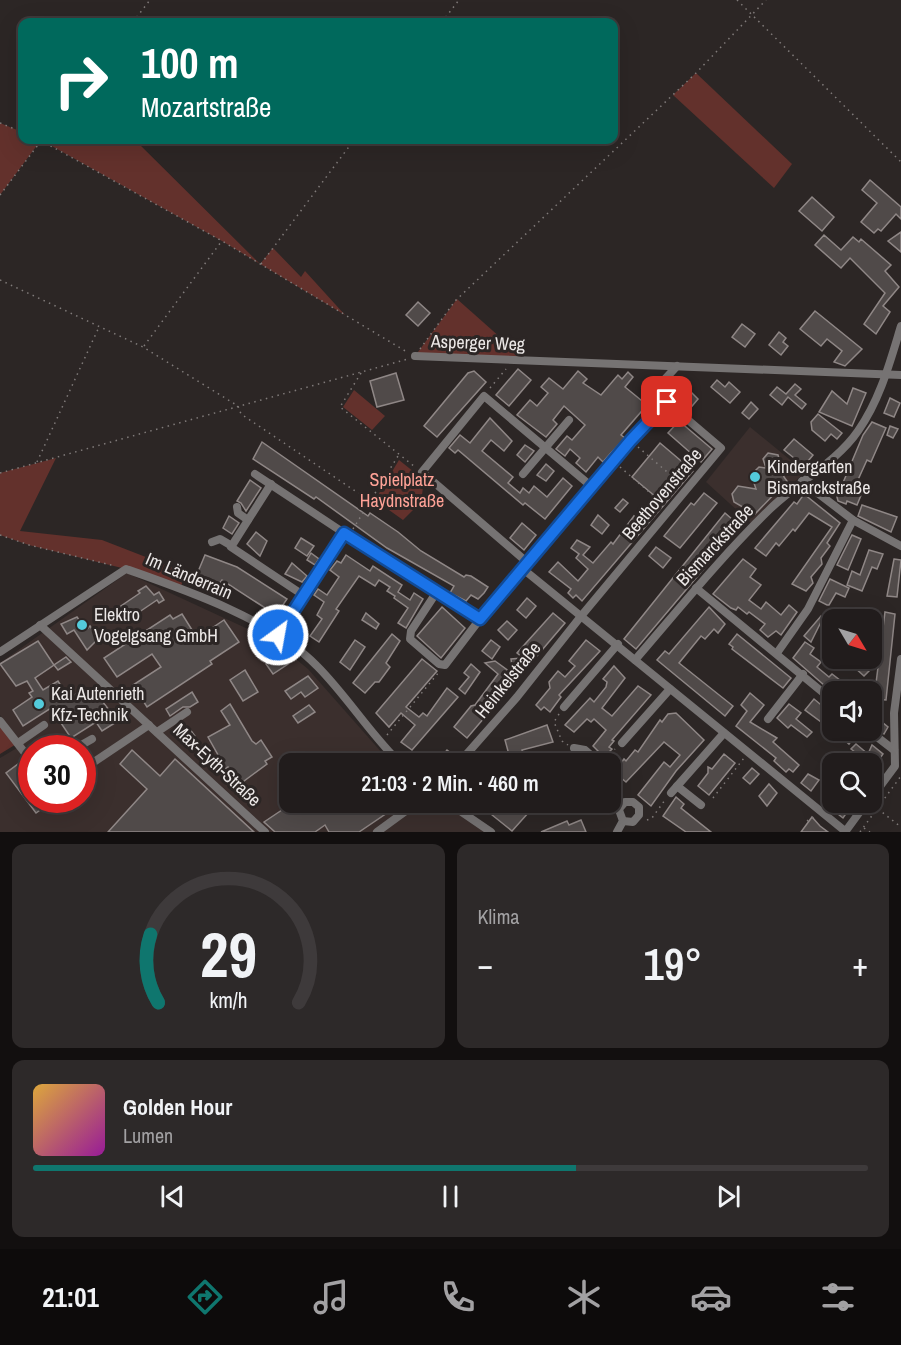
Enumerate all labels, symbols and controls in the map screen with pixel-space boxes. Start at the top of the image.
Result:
text: 100 m [141,35,239,91]
icon: right [42,42,120,120]
text: Mozartstraße [141,89,271,125]
street label: Asperger Weg [430,328,526,357]
pin [641,376,692,427]
icon: arrive [650,385,683,418]
street label: Beethovenstraße [616,443,707,545]
place label: Kindergarten Bismarckstraße [767,454,870,500]
park label: Spielplatz Haydnstraße [360,467,444,513]
marker: Kindergarten Bismarckstraße [748,470,762,484]
street label: Bismarckstraße [670,498,759,591]
street label: Im Länderrain [142,546,236,605]
place label: Elektro Vogelgsang GmbH [94,602,218,648]
position arrow [246,603,310,667]
north arrow [822,609,882,669]
map controls [822,609,882,813]
marker: Elektro Vogelgsang GmbH [75,618,89,632]
street label: Heinkelstraße [469,636,546,723]
place label: Kai Autenrieth Kfz-Technik [51,681,145,727]
button: sound [822,681,882,741]
marker: Kai Autenrieth Kfz-Technik [32,697,46,711]
street label: Max-Eyth-Straße [168,717,267,812]
speed limit sign: 30 [18,735,96,813]
button: search [822,753,882,813]
text: 21:03 · 2 Min. · 460 m [361,768,539,798]
text: Klima [478,903,519,930]
text: 29 [200,912,257,996]
text: 19° [643,933,702,994]
text: − [478,942,493,986]
text: + [852,942,868,986]
text: km/h [209,986,247,1015]
text: Golden Hour [123,1092,232,1122]
text: Lumen [123,1122,173,1149]
icon: previous [156,1180,189,1213]
icon: pause [434,1180,467,1213]
icon: next [712,1180,745,1213]
icon: directions [184,1276,226,1318]
icon: music [310,1276,352,1318]
icon: phone [437,1276,479,1318]
icon: climate [563,1276,605,1318]
icon: car [690,1276,732,1318]
icon: filters [817,1276,859,1318]
text: 21:01 [42,1279,99,1315]

